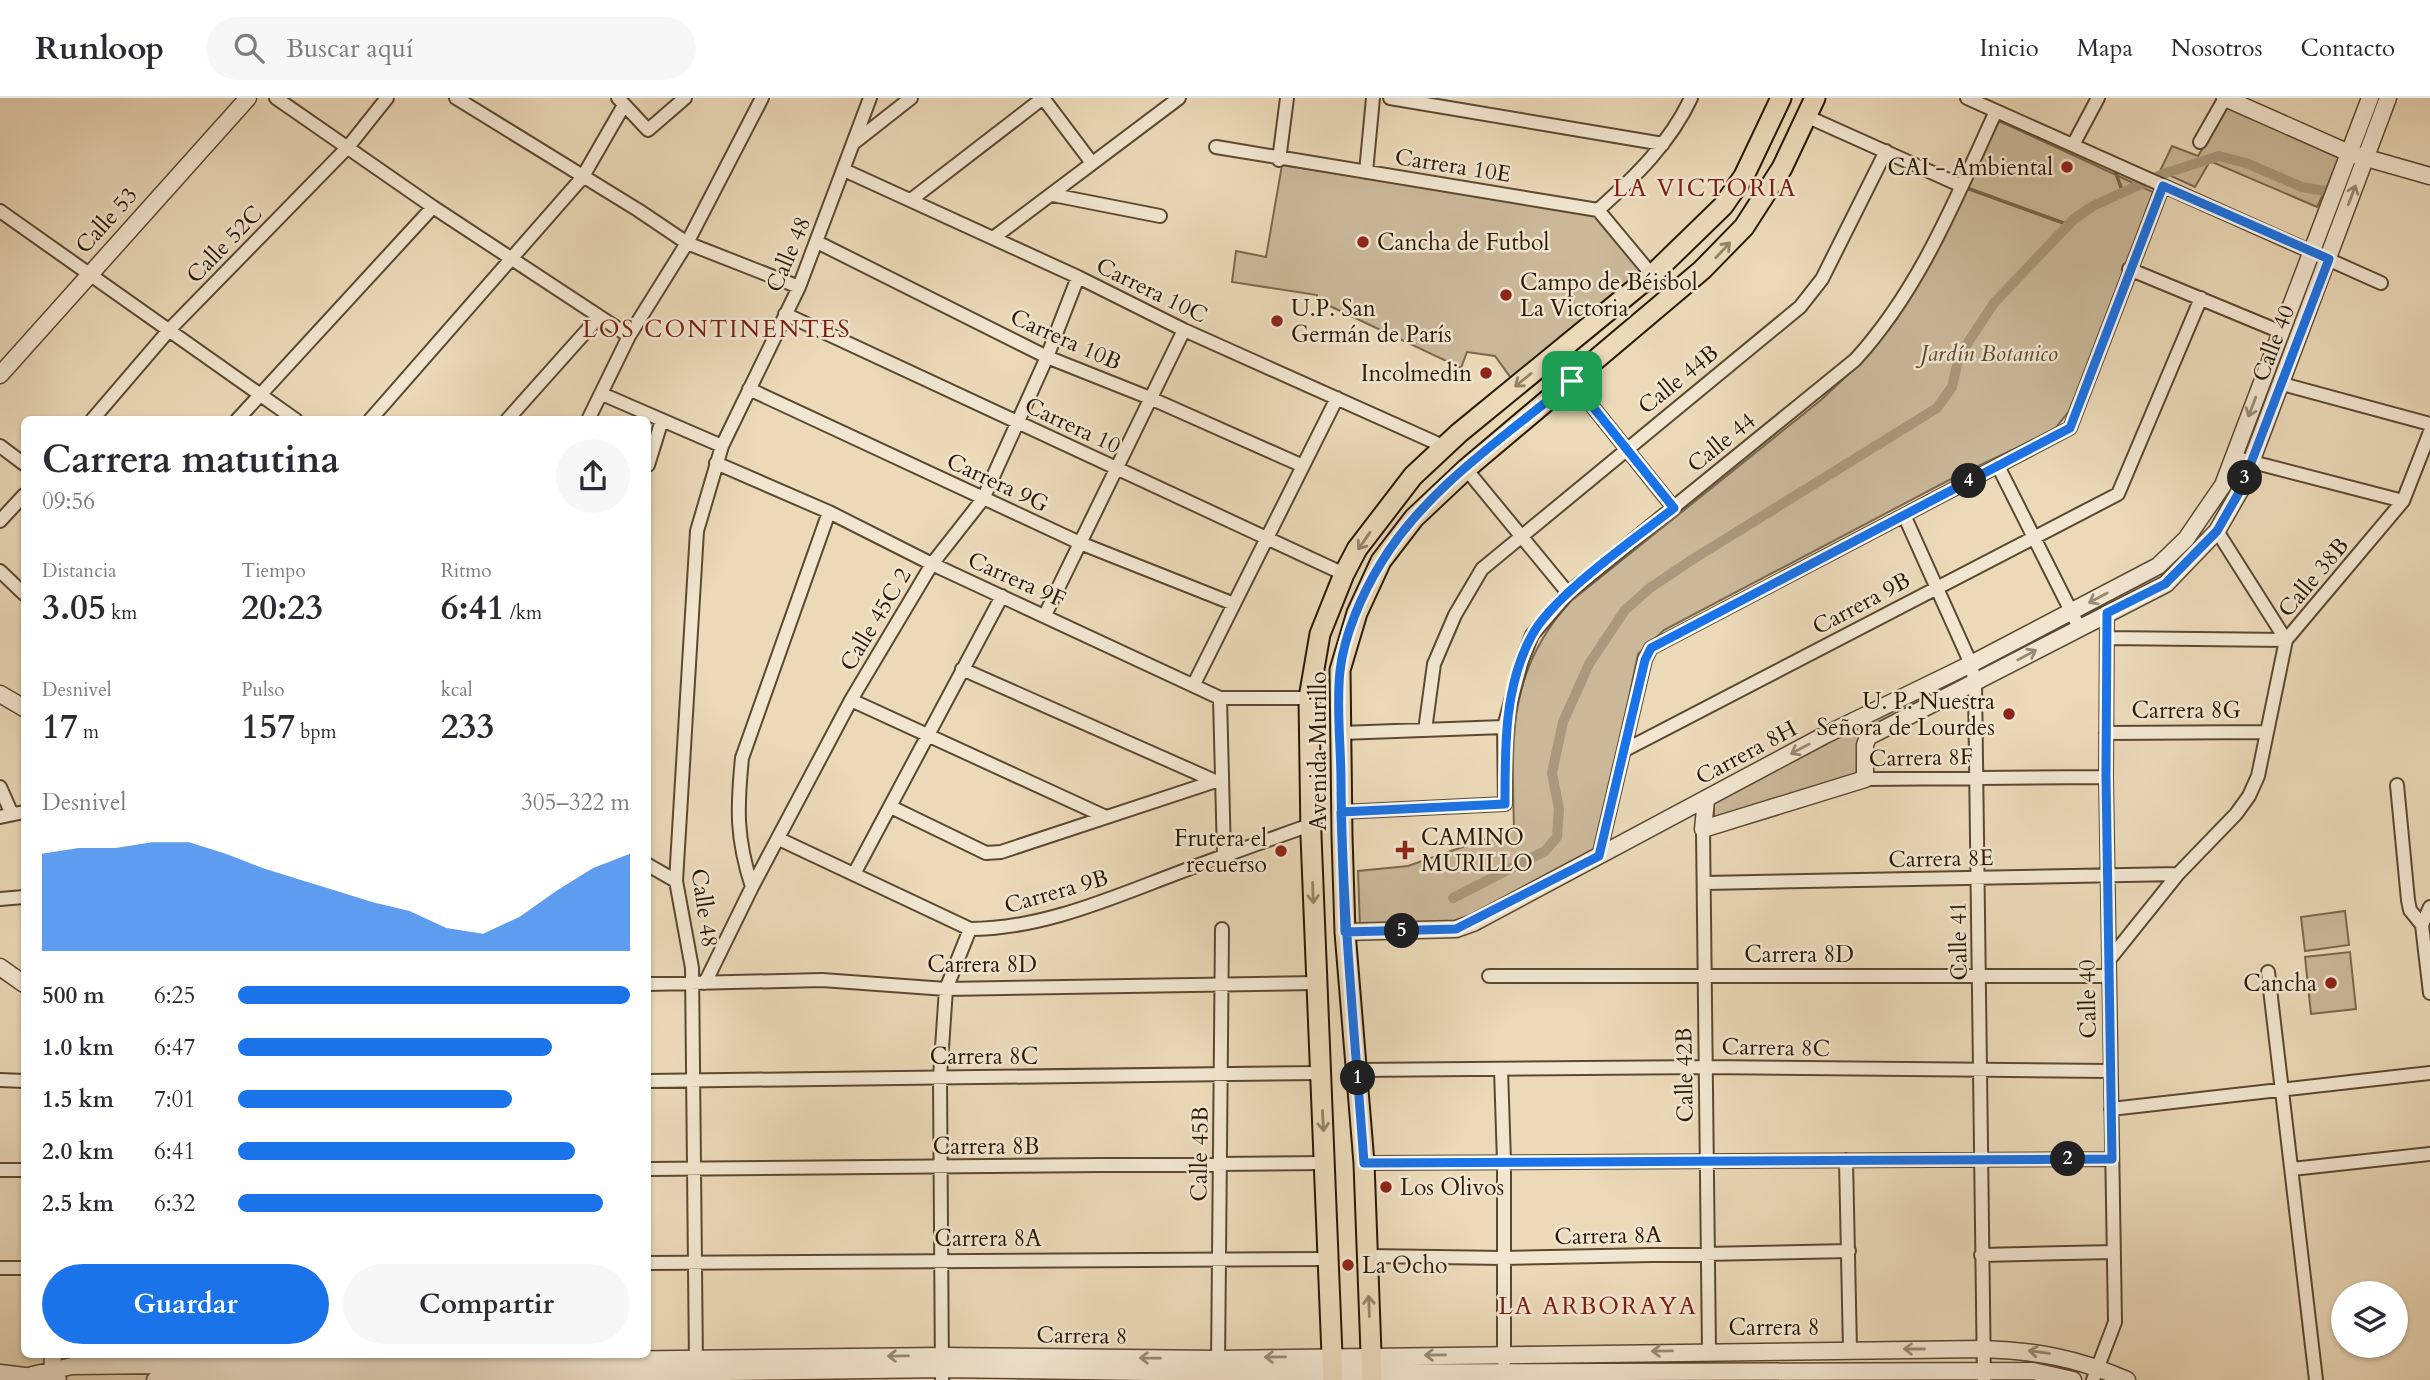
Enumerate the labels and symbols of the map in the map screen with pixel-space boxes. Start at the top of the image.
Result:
street label: Carrera 10E [1393,141,1513,190]
place label: CAI - Ambiental [1887,152,2053,183]
marker: CAI - Ambiental [2059,159,2075,175]
district label: LA VICTORIA [1613,172,1797,205]
street label: Calle 53 [68,180,144,260]
one-way arrow [2347,185,2360,207]
street label: Calle 52C [180,199,269,290]
street label: Calle 48 [759,212,818,297]
place label: Cancha de Futbol [1377,227,1549,258]
marker: Cancha de Futbol [1355,234,1371,250]
one-way arrow [1714,242,1731,259]
street label: Carrera 10C [1091,250,1213,331]
place label: Campo de Béisbol La Victoria [1520,267,1698,324]
marker: Campo de Béisbol La Victoria [1498,287,1514,303]
place label: U.P. San Germán de París [1291,293,1452,350]
street label: Carrera 10B [1005,301,1126,378]
street label: Calle 40 [2245,301,2302,386]
district label: LOS CONTINENTES [582,313,852,346]
marker: U.P. San Germán de París [1269,313,1285,329]
street label: Calle 44B [1632,337,1725,421]
park label: Jardín Botanico [1915,338,2058,369]
pin [1542,351,1602,411]
place label: Incolmedin [1361,358,1472,389]
marker: Incolmedin [1478,365,1494,381]
one-way arrow [1515,372,1533,388]
street label: Carrera 10 [1020,390,1126,461]
one-way arrow [2245,396,2257,417]
street label: Calle 44 [1681,405,1762,479]
street label: Carrera 9G [942,445,1054,520]
pin: 3 [2228,460,2262,496]
pin: 4 [1952,464,1986,498]
one-way arrow [1357,531,1371,550]
street label: Calle 38B [2271,531,2356,624]
street label: Carrera 9F [963,544,1071,615]
street label: Calle 45C 2 [833,562,918,677]
street label: Carrera 9B [1807,565,1916,642]
one-way arrow [2088,592,2109,606]
one-way arrow [2016,648,2037,661]
street label: Avenida Murillo [1303,671,1334,831]
place label: U. P. Nuestra Señora de Lourdes [1816,686,1995,743]
street label: Carrera 8G [2131,695,2241,726]
marker: U. P. Nuestra Señora de Lourdes [2001,706,2017,722]
street label: Carrera 8H [1690,713,1802,792]
street label: Carrera 8F [1869,741,1973,774]
one-way arrow [1790,743,1811,756]
place label: CAMINO MURILLO [1421,822,1533,879]
place label: Frutera el recuerso [1174,823,1267,880]
marker: CAMINO MURILLO [1395,840,1415,860]
street label: Carrera 8E [1888,842,1994,875]
marker: Frutera el recuerso [1273,843,1289,859]
street label: Carrera 9B [1001,862,1112,921]
street label: Calle 48 [684,867,725,950]
one-way arrow [1306,882,1319,905]
street label: Calle 41 [1942,901,1975,981]
pin: 5 [1384,914,1420,948]
street label: Carrera 8D [1744,939,1854,970]
street label: Carrera 8D [927,949,1037,980]
street label: Calle 40 [2071,959,2104,1039]
place label: Cancha [2243,968,2317,999]
marker: Cancha [2323,975,2339,991]
street label: Calle 42B [1668,1027,1701,1123]
street label: Carrera 8C [1721,1031,1831,1064]
street label: Carrera 8C [930,1041,1038,1072]
pin: 1 [1340,1060,1376,1096]
street label: Calle 45B [1183,1106,1216,1202]
one-way arrow [1317,1109,1330,1132]
street label: Carrera 8B [933,1131,1039,1162]
pin: 2 [2050,1142,2086,1176]
place label: Los Olivos [1400,1172,1504,1203]
marker: Los Olivos [1378,1179,1394,1195]
street label: Carrera 8A [1554,1219,1663,1252]
street label: Carrera 8A [934,1223,1042,1254]
place label: La Ocho [1362,1250,1447,1281]
marker: La Ocho [1340,1257,1356,1273]
district label: LA ARBORAYA [1498,1290,1698,1323]
one-way arrow [1363,1295,1376,1318]
street label: Carrera 8 [1728,1312,1820,1343]
street label: Carrera 8 [1036,1319,1128,1352]
one-way arrow [1903,1342,1926,1356]
one-way arrow [1651,1345,1674,1358]
one-way arrow [2028,1346,2051,1359]
one-way arrow [1424,1348,1447,1362]
one-way arrow [886,1350,909,1363]
one-way arrow [1138,1351,1161,1365]
one-way arrow [1264,1351,1287,1364]

